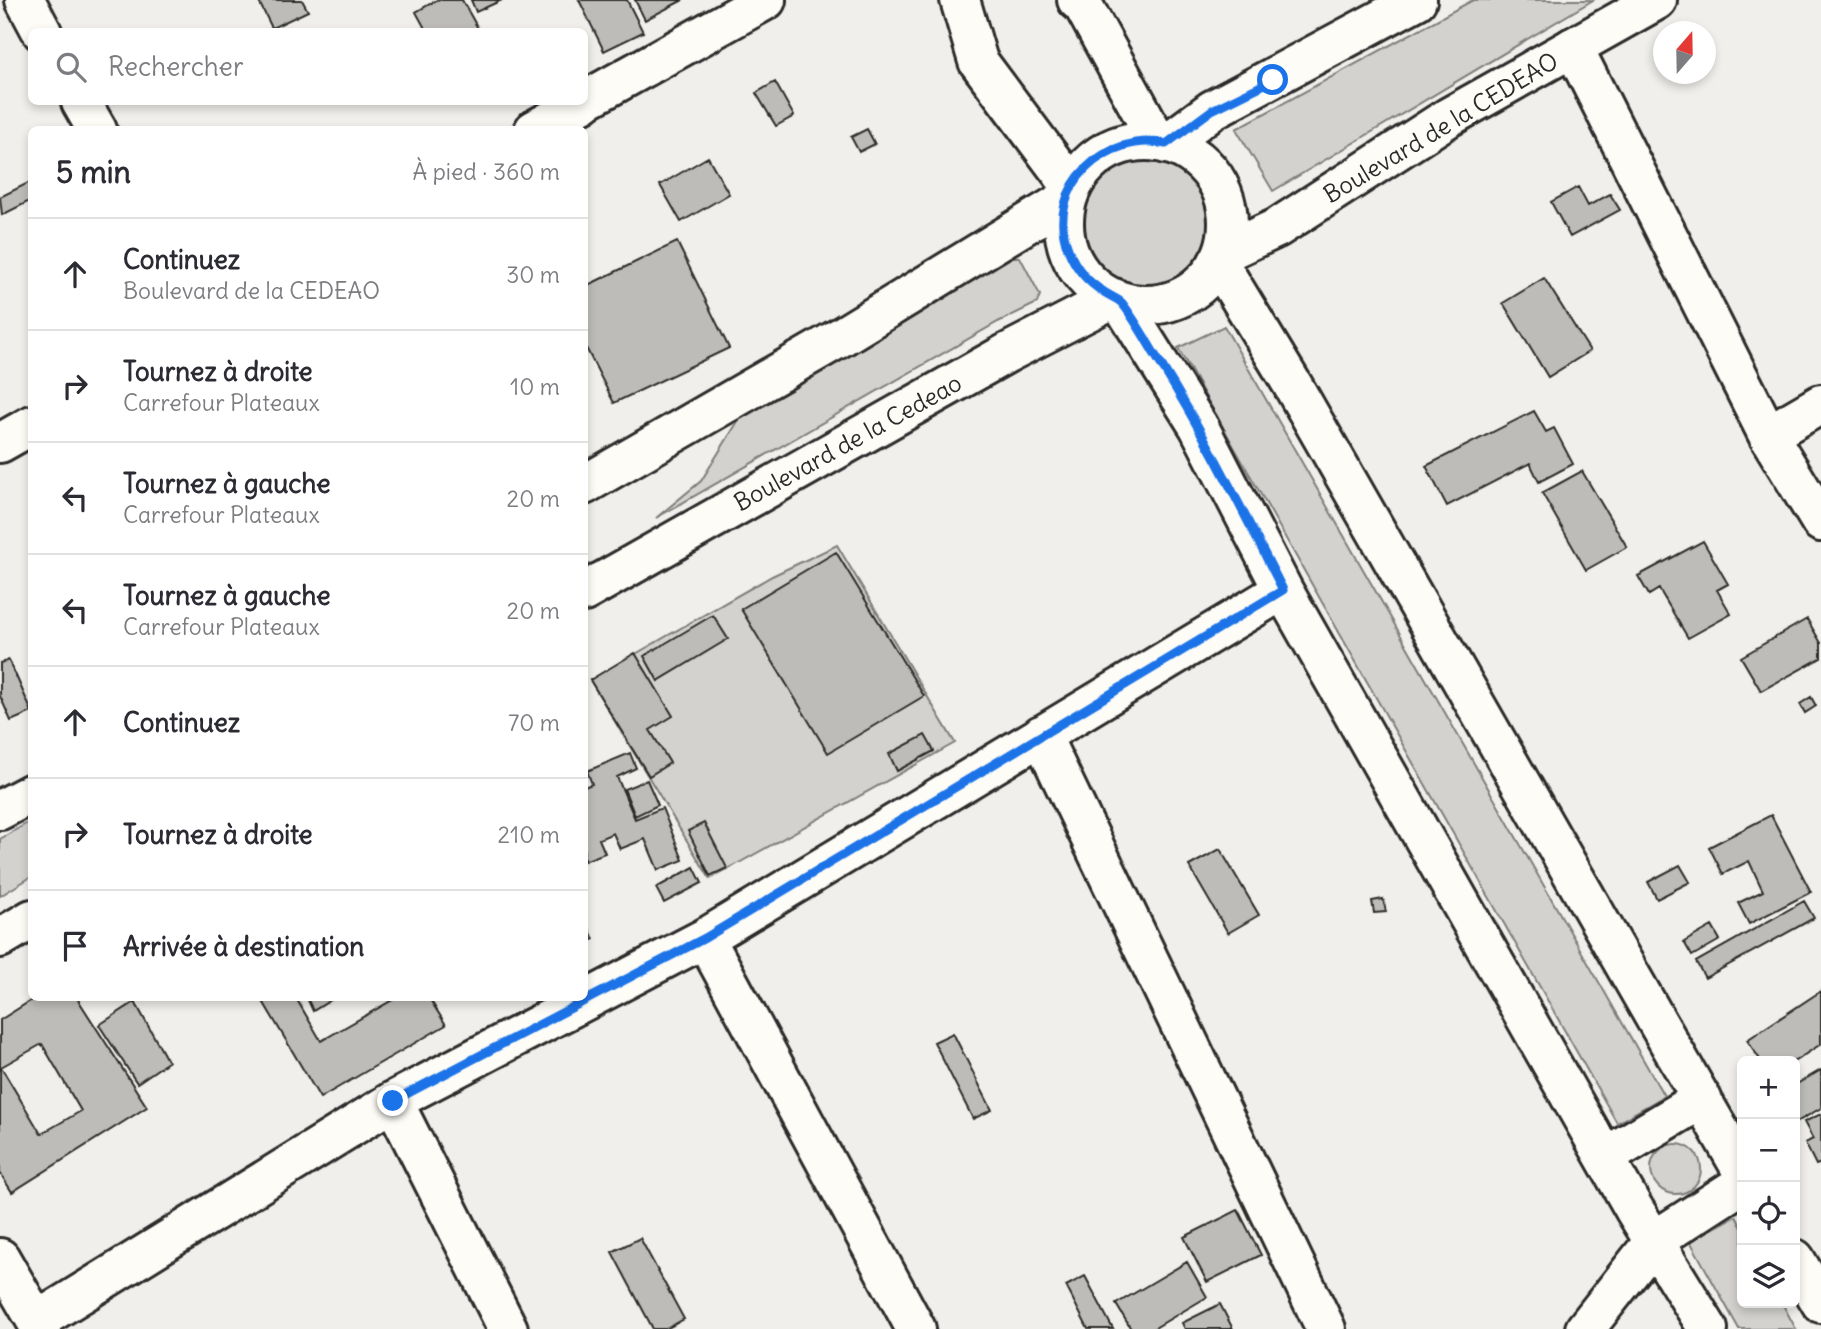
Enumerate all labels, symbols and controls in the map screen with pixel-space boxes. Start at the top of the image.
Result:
north arrow [1653,21,1716,84]
search box [28,28,588,105]
street label: Boulevard de la CEDEAO [1318,45,1563,209]
icon: search [52,48,90,86]
text: Rechercher [108,50,244,83]
route start [1257,64,1288,95]
text: 5 min [56,153,131,191]
text: À pied · 360 m [412,157,560,186]
text: Continuez [123,243,240,276]
icon: ahead [56,255,94,293]
text: 30 m [506,260,560,289]
text: Boulevard de la CEDEAO [123,276,380,305]
text: Tournez à droite [123,355,313,388]
icon: right [56,367,94,405]
street label: Boulevard de la Cedeao [728,367,967,517]
text: 10 m [510,372,560,401]
text: Carrefour Plateaux [123,388,320,417]
text: Tournez à gauche [123,467,331,500]
icon: left [56,479,94,517]
text: 20 m [507,484,560,513]
text: Carrefour Plateaux [123,500,320,529]
text: Tournez à gauche [123,579,331,612]
icon: left [56,591,94,629]
text: 20 m [507,596,560,625]
text: Carrefour Plateaux [123,612,320,641]
icon: ahead [56,703,94,741]
text: Continuez [123,706,240,739]
text: 70 m [508,708,560,737]
icon: right [56,815,94,853]
text: Tournez à droite [123,818,313,851]
text: 210 m [497,820,560,849]
icon: arrive [56,927,94,965]
text: Arrivée à destination [123,930,364,963]
map controls [1737,1056,1800,1308]
button: + [1737,1056,1800,1119]
route end [377,1085,408,1116]
button: − [1737,1119,1800,1182]
button: locate [1737,1182,1800,1245]
button: layers [1737,1245,1800,1308]

